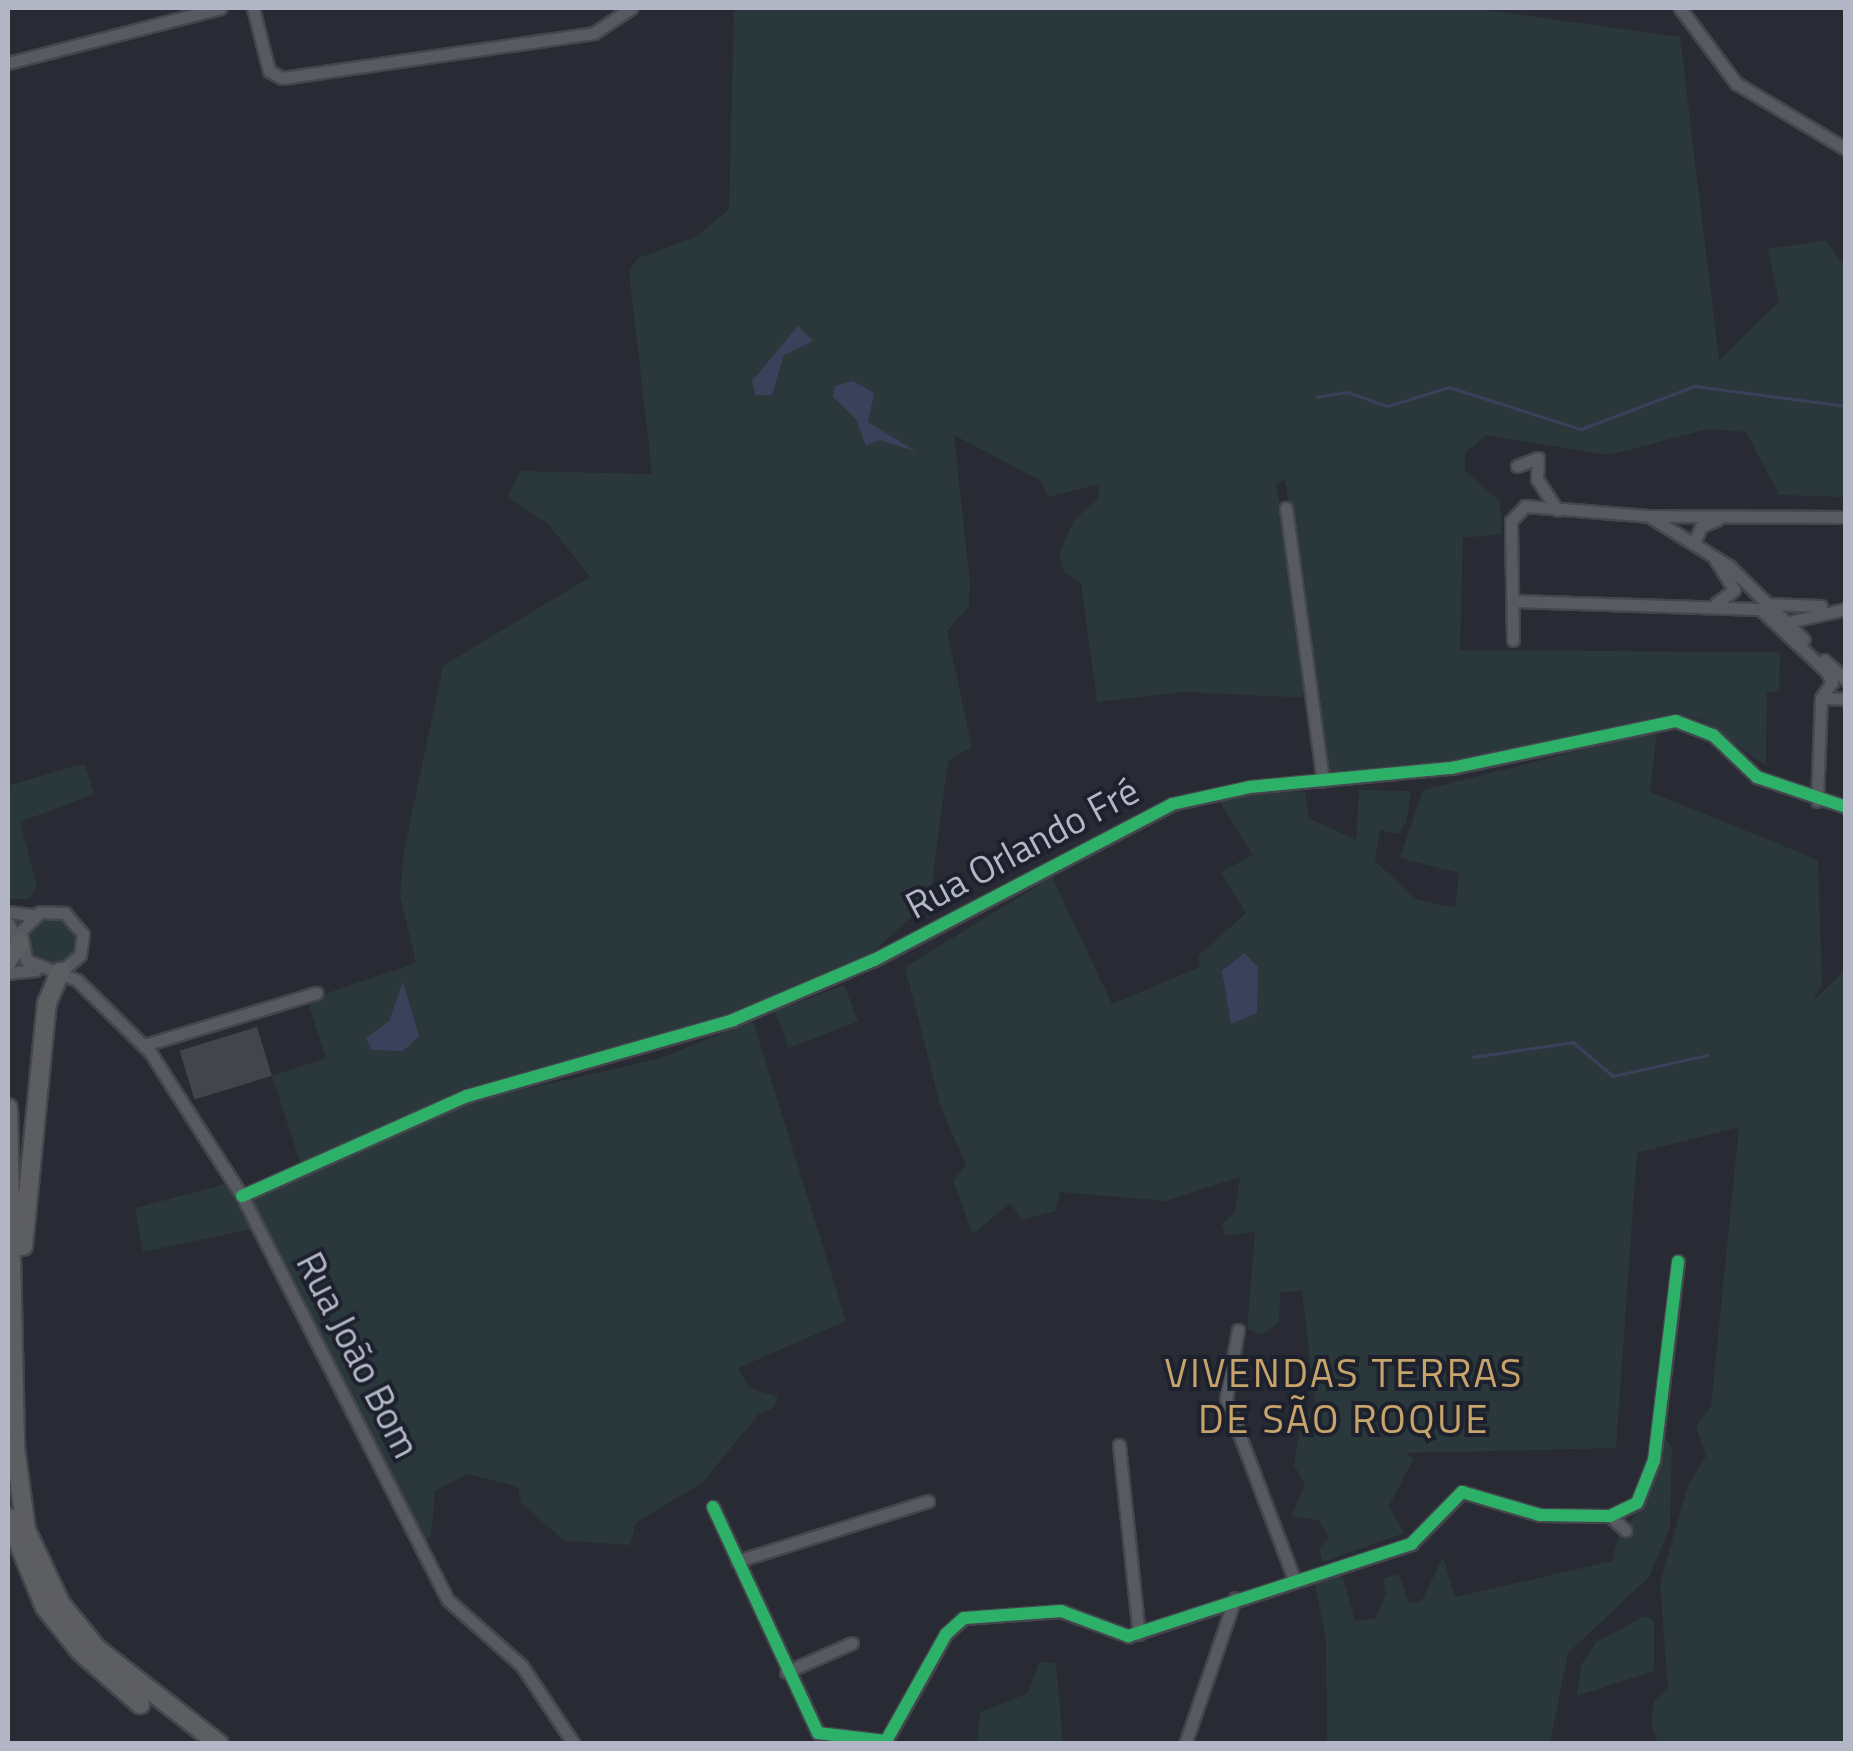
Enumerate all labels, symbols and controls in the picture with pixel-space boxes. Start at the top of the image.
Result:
street label: Rua Orlando Fré [898,768,1146,928]
street label: Rua João Bom [287,1245,429,1465]
district label: VIVENDAS TERRAS DE SÃO ROQUE [1164,1349,1524,1443]

